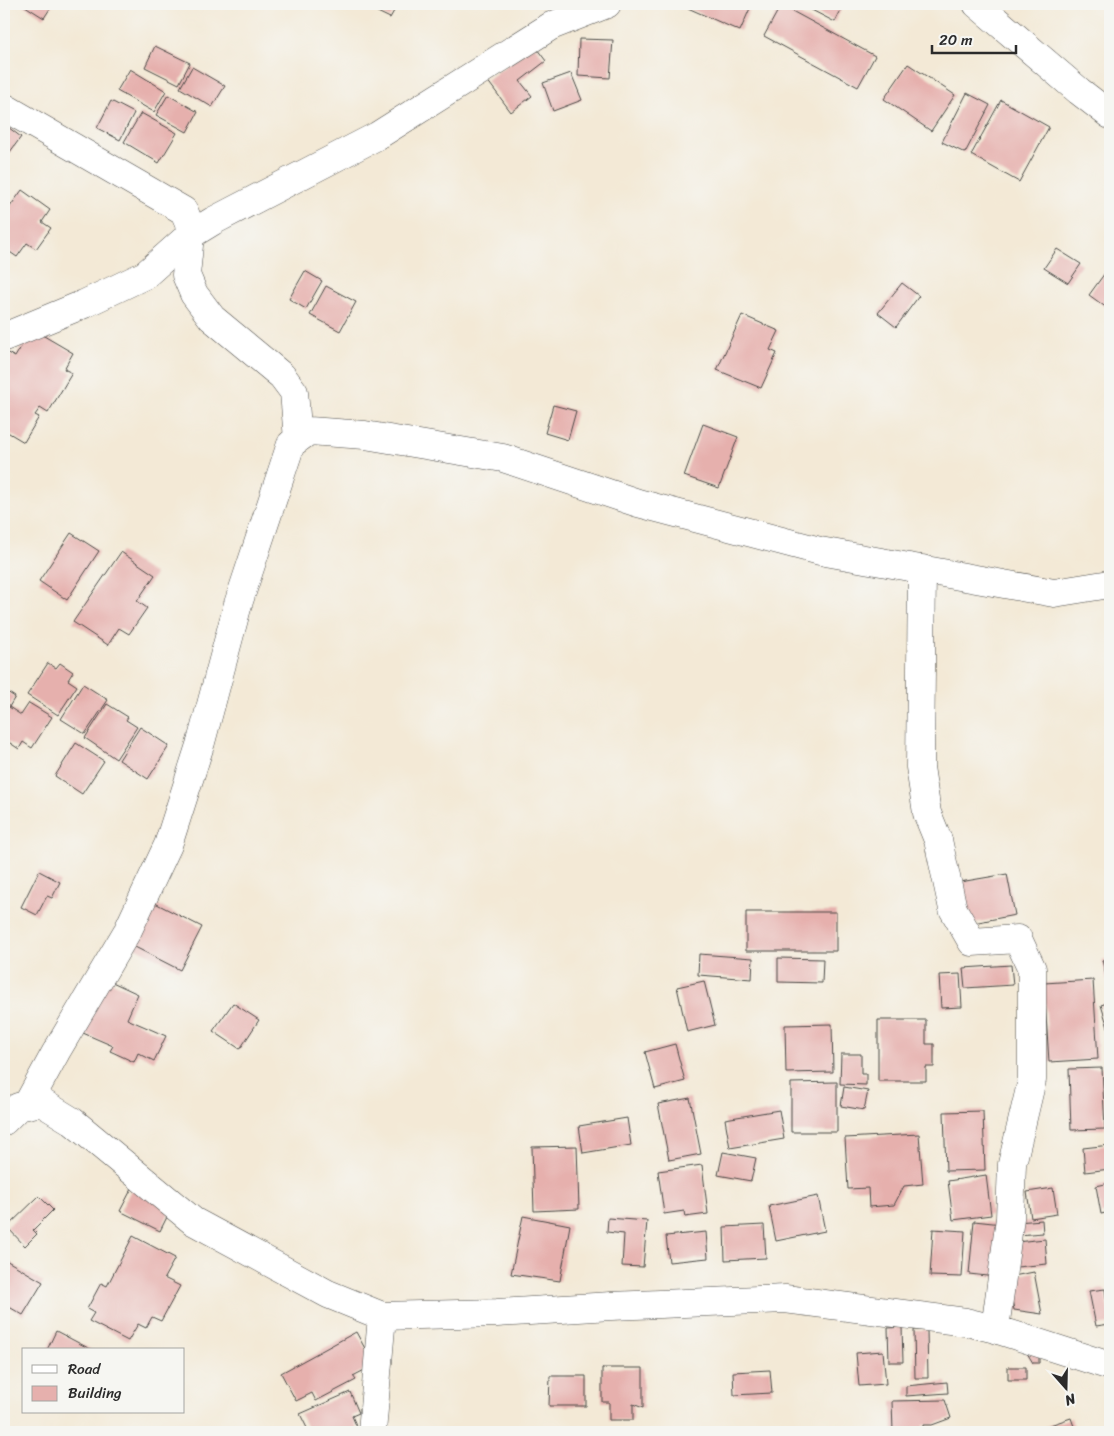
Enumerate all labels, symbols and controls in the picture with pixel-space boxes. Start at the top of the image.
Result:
scale bar [932,22,1015,54]
text: 20 m [939,27,973,53]
legend [22,1348,185,1414]
text: Road [68,1356,101,1382]
north arrow [1042,1364,1092,1414]
text: Building [68,1380,122,1406]
text: N [1061,1386,1080,1413]

